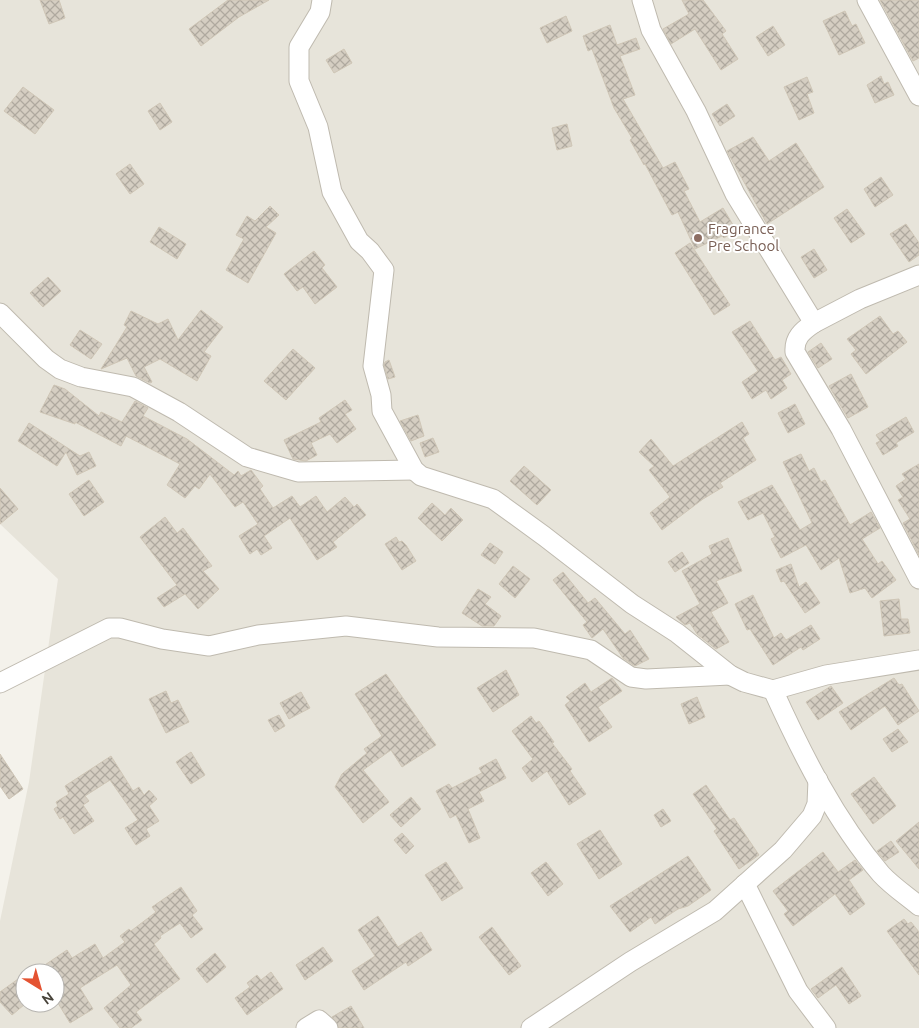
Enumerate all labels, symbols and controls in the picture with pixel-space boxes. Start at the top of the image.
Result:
place label: Fragrance Pre School [708,220,779,254]
marker: Fragrance Pre School [692,232,704,244]
north arrow [15,963,65,1013]
text: N [39,989,57,1008]

